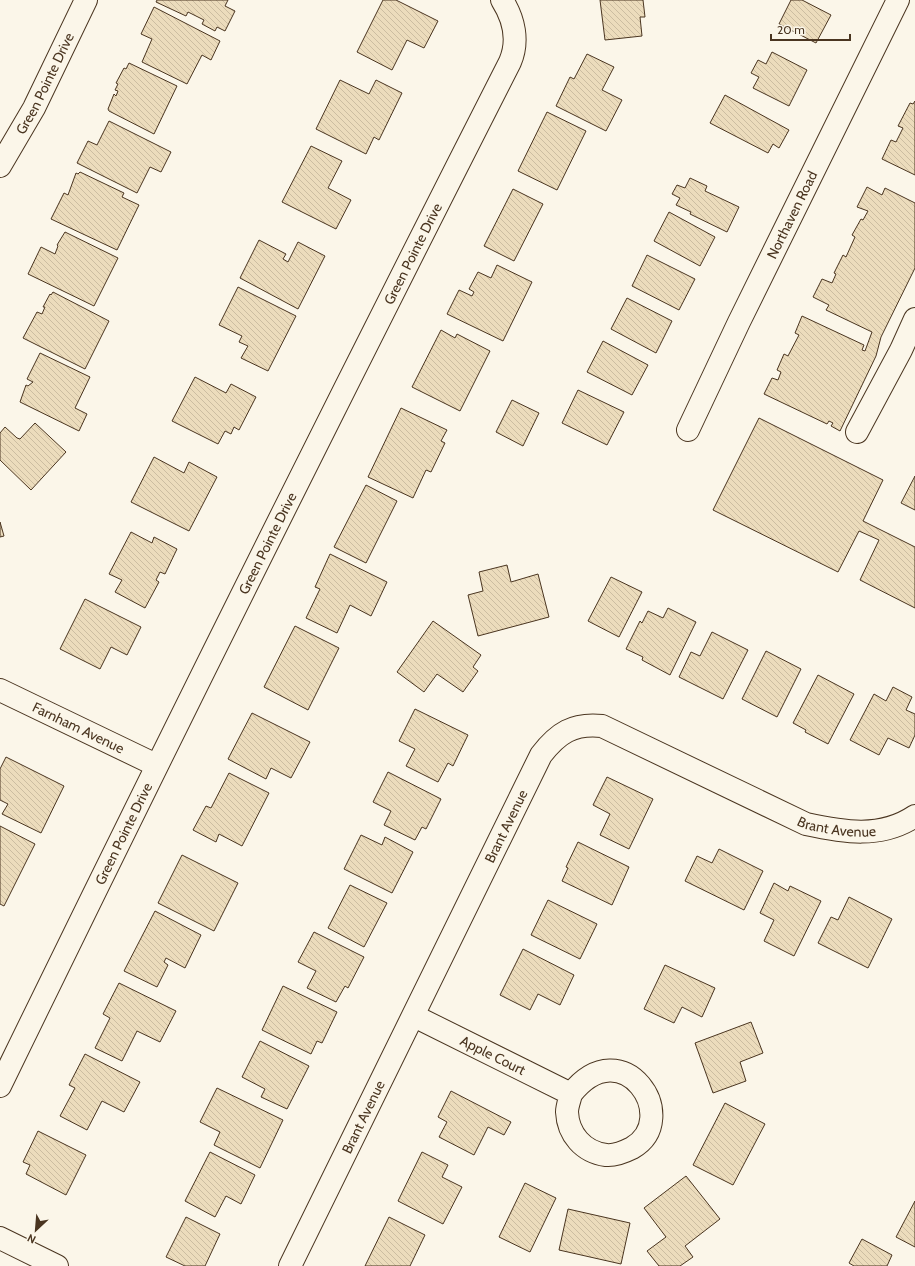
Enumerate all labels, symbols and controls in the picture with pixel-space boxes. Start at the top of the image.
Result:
scale bar [771,16,850,42]
text: 20 m [777,22,805,37]
street label: Green Pointe Drive [12,30,78,138]
street label: Northaven Road [763,168,821,262]
street label: Green Pointe Drive [380,200,446,308]
street label: Green Pointe Drive [235,489,300,597]
street label: Farnham Avenue [30,698,127,757]
street label: Green Pointe Drive [91,780,156,888]
street label: Brant Avenue [480,787,532,866]
street label: Brant Avenue [794,812,877,841]
street label: Apple Court [457,1031,529,1079]
street label: Brant Avenue [338,1077,389,1157]
north arrow [16,1210,56,1250]
text: N [25,1231,38,1247]

